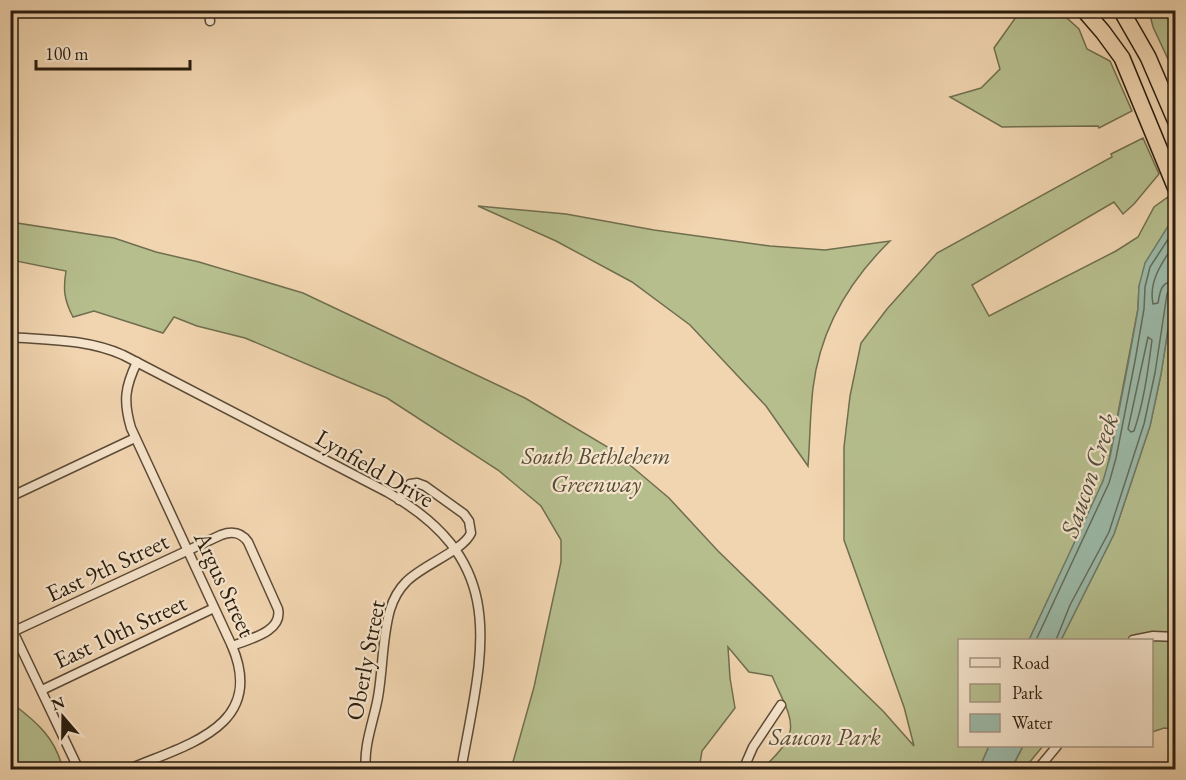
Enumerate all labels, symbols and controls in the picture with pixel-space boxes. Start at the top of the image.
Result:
scale bar [36,33,190,71]
text: 100 m [45,42,89,65]
water label: Saucon Creek [1052,408,1126,542]
street label: Lynfield Drive [310,422,440,514]
park label: South Bethlehem Greenway [521,440,670,499]
street label: East 9th Street [41,525,174,609]
street label: Argus Street [187,525,263,642]
street label: East 10th Street [49,587,192,675]
street label: Oberly Street [338,597,392,723]
legend [958,639,1153,747]
text: Road [1012,651,1051,674]
text: Park [1012,681,1043,704]
north arrow [33,687,93,747]
text: N [48,691,68,715]
text: Water [1012,711,1053,734]
park label: Saucon Park [768,721,881,752]

